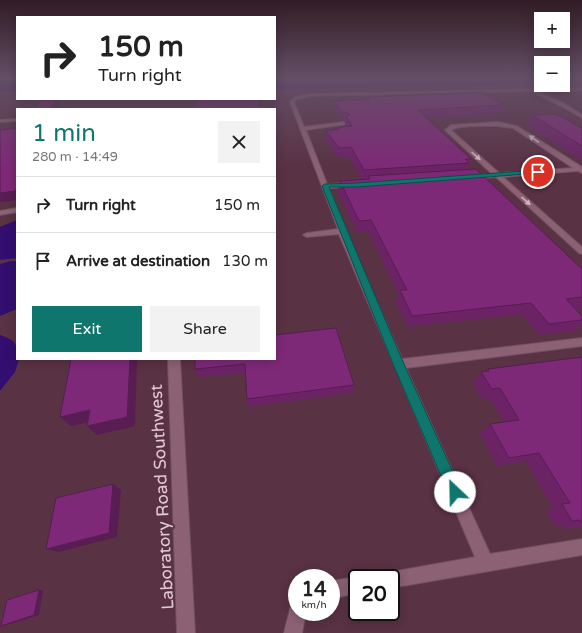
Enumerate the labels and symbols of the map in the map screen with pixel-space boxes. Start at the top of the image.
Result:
one-way arrow [529,136,540,143]
one-way arrow [471,152,481,161]
pin [521,155,555,189]
one-way arrow [522,196,531,205]
street label: Laboratory Road Southwest [146,383,178,610]
position arrow [434,471,476,513]
speed limit sign: 20 [348,569,400,621]

